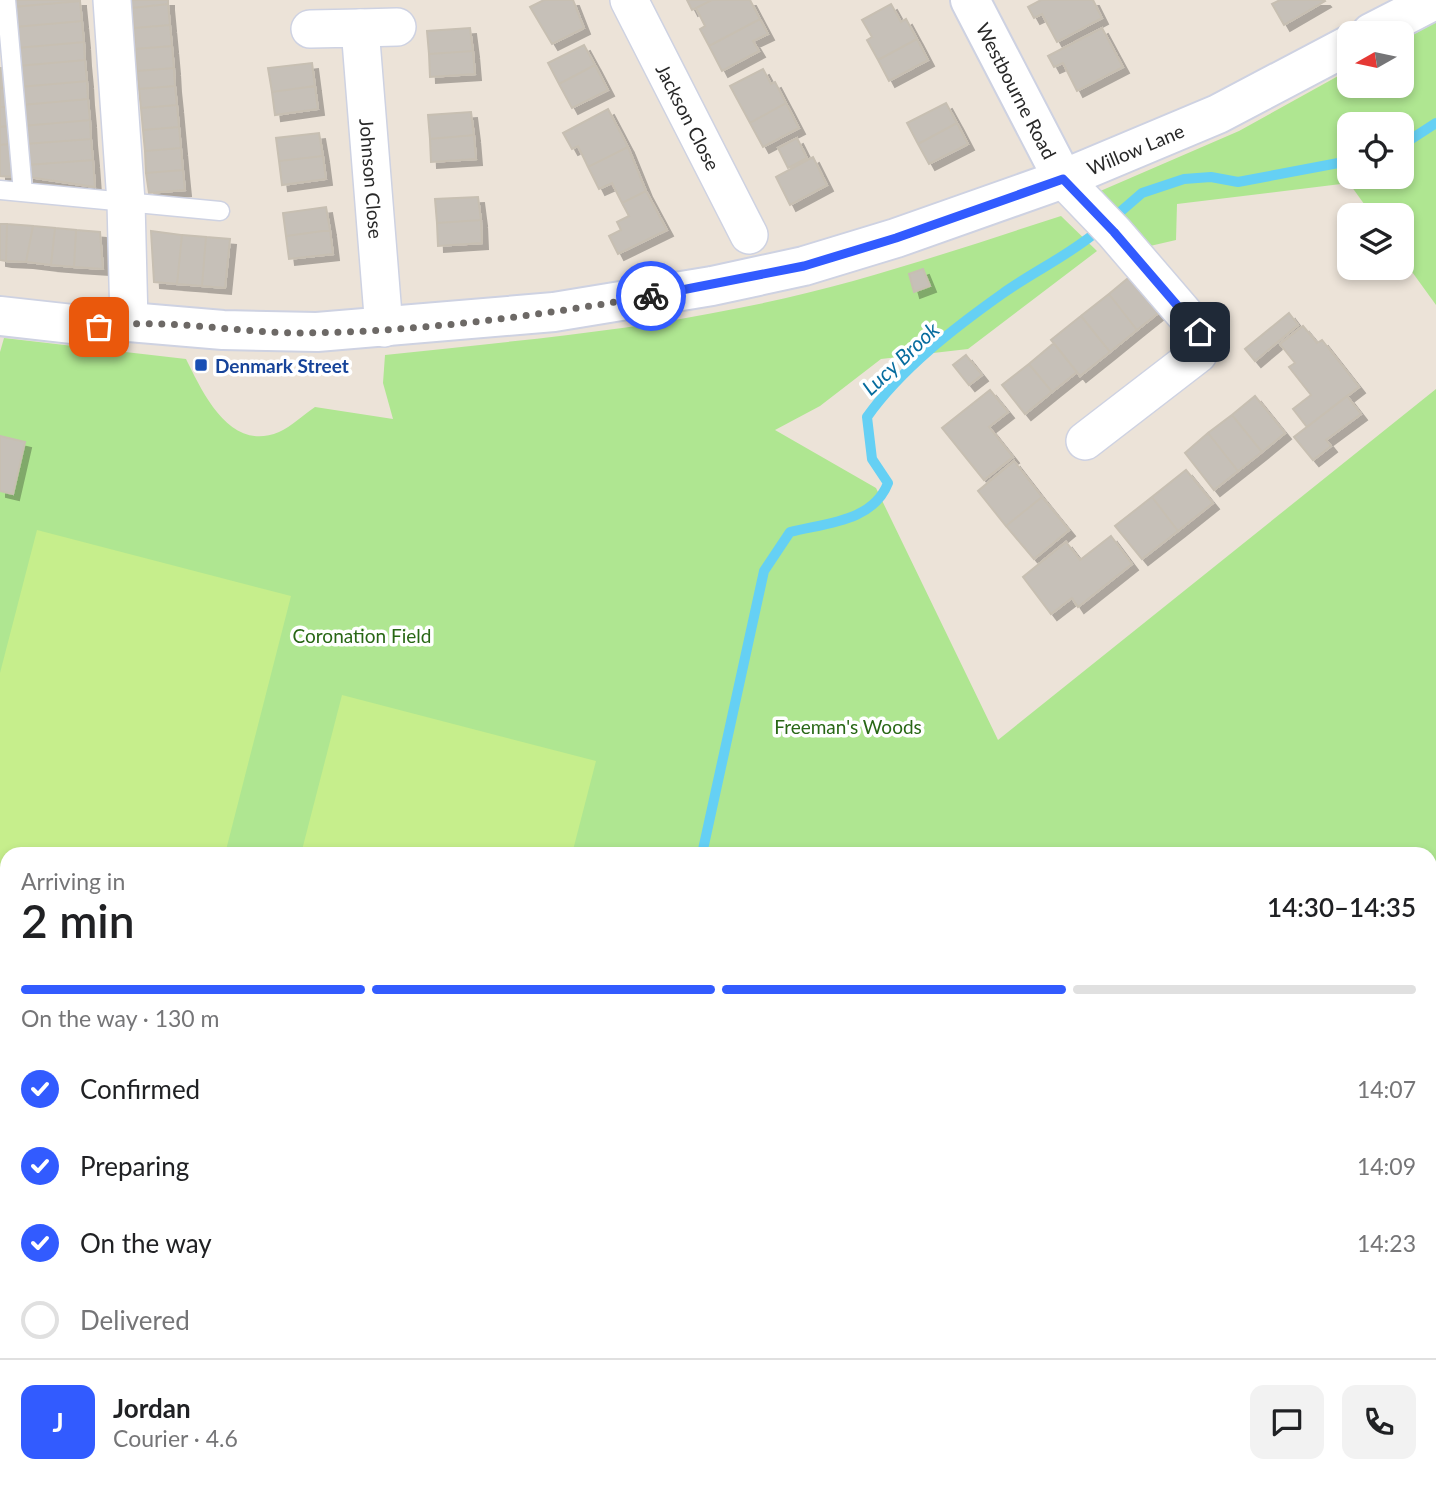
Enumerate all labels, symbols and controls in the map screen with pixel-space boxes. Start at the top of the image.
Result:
street label: Westbourne Road [972,19,1062,163]
north arrow [1337,21,1414,98]
map controls [1337,21,1414,280]
street label: Jackson Close [652,60,725,174]
button: locate [1337,112,1414,189]
street label: Johnson Close [356,118,388,239]
street label: Willow Lane [1083,118,1187,179]
button: layers [1337,203,1414,280]
courier [616,261,686,331]
icon: bike [632,277,670,315]
pin [69,297,129,357]
pin [1170,302,1230,362]
icon: bag [80,308,118,346]
icon: home [1181,313,1219,351]
water label: Lucy Brook [857,316,944,400]
place label: Denmark Street [215,354,349,377]
marker: Denmark Street [193,357,209,373]
park label: Coronation Field [293,624,431,647]
park label: Freeman's Woods [774,715,922,738]
text: Arriving in [21,867,125,895]
text: 14:30–14:35 [1267,891,1416,923]
text: 2 min [21,893,135,948]
text: On the way · 130 m [21,1004,220,1032]
icon: check [21,1070,59,1108]
text: Confirmed [80,1073,200,1105]
text: 14:07 [1357,1075,1416,1103]
icon: check [21,1147,59,1185]
text: Preparing [80,1150,189,1182]
text: 14:09 [1357,1152,1416,1180]
icon: check [21,1224,59,1262]
text: On the way [80,1227,212,1259]
text: 14:23 [1357,1229,1416,1257]
text: Delivered [80,1304,190,1336]
button: chat [1250,1385,1324,1459]
button: phone [1342,1385,1416,1459]
text: Jordan [113,1392,191,1424]
text: J [52,1406,64,1438]
text: Courier · 4.6 [113,1424,238,1452]

